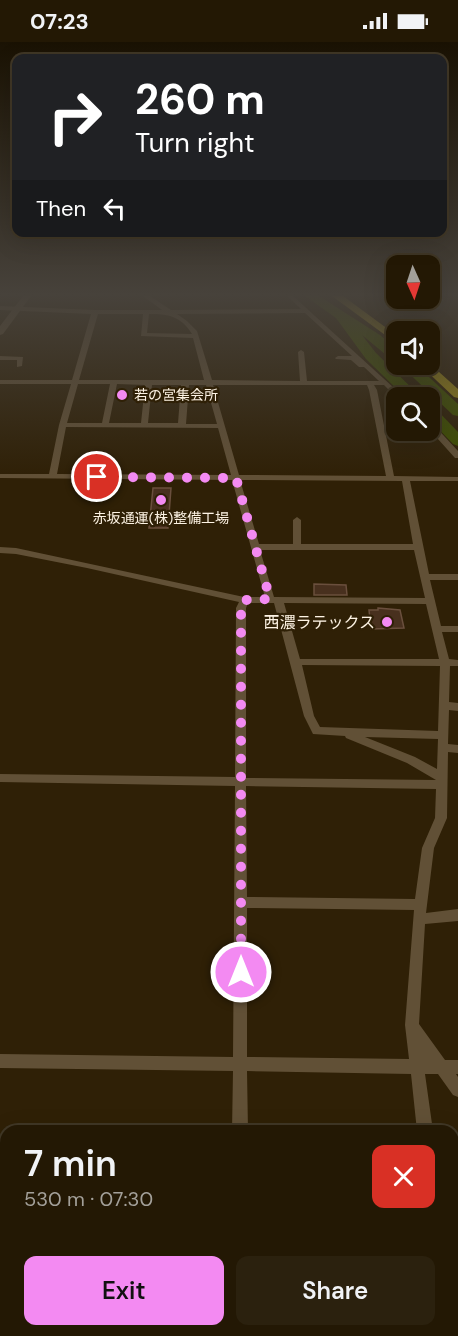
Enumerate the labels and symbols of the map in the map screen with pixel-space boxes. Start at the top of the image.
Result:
north arrow [386,255,440,309]
place label: 若の宮集会所 [134,386,218,404]
marker: 若の宮集会所 [115,388,129,402]
pin [71,451,122,502]
marker: 赤坂通運(株)整備工場 [154,493,168,507]
place label: 赤坂通運(株)整備工場 [93,509,229,527]
place label: 西濃ラテックス [263,612,375,633]
marker: 西濃ラテックス [380,615,394,629]
position arrow [209,940,273,1004]

